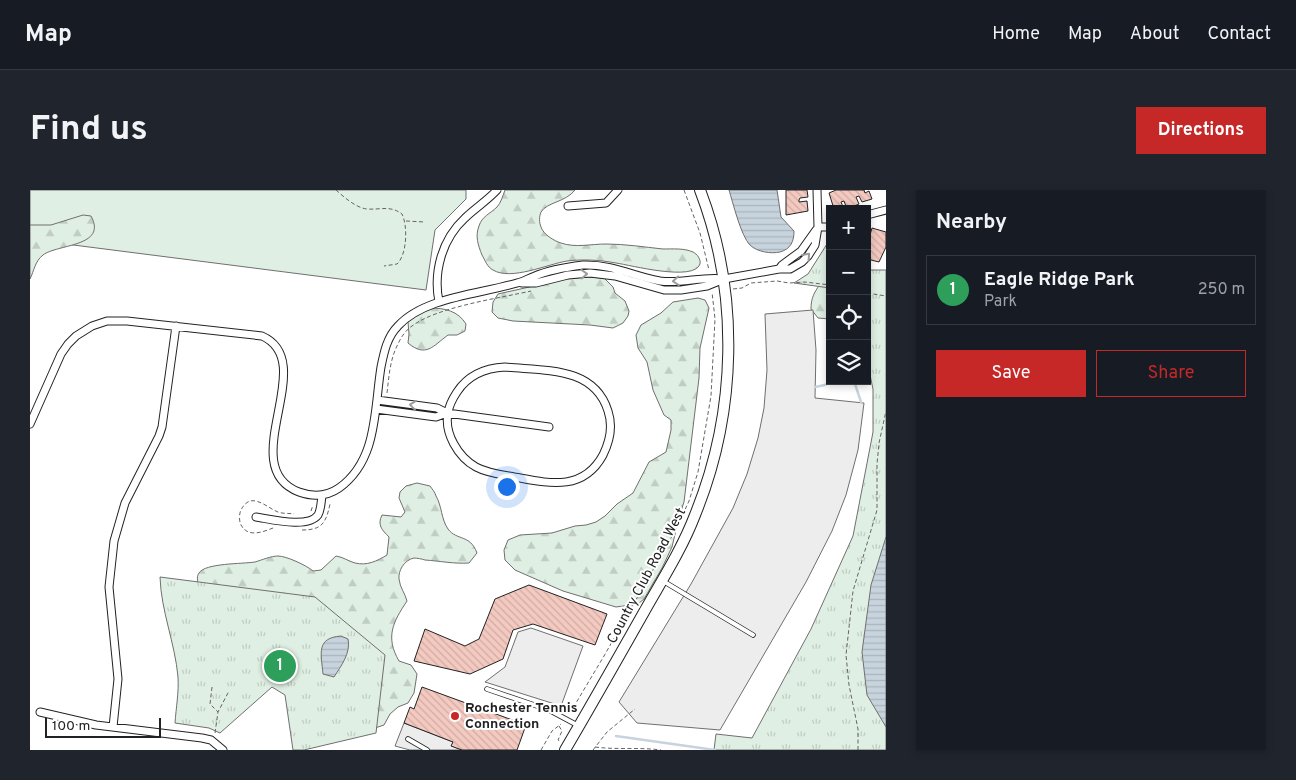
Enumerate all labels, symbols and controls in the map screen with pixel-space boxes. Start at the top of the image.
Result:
text: Map [25,20,72,50]
text: Home [992,23,1040,46]
text: Map [1068,23,1102,46]
text: About [1130,23,1179,46]
text: Contact [1207,23,1271,46]
button: Directions [1136,107,1266,154]
text: Find us [30,108,148,152]
map controls [826,205,871,385]
button: + [826,205,871,250]
text: Nearby [936,209,1007,236]
button: − [826,250,871,295]
one-way arrow [801,253,810,262]
one-way arrow [581,268,589,279]
text: Eagle Ridge Park [984,268,1135,292]
one-way arrow [671,275,679,286]
text: 1 [950,280,956,300]
text: 250 m [1198,280,1245,300]
text: Park [984,292,1017,312]
button: locate [826,295,871,340]
button: layers [826,340,871,385]
button: Save [936,350,1086,397]
button: Share [1096,350,1246,397]
one-way arrow [408,400,417,410]
your location [494,474,520,500]
street label: Country Club Road West [604,505,690,647]
pin: 1 [264,647,296,685]
place label: Rochester Tennis Connection [465,700,578,733]
marker: Rochester Tennis Connection [449,710,461,722]
scale bar [45,715,161,738]
text: 100 m [52,718,90,735]

